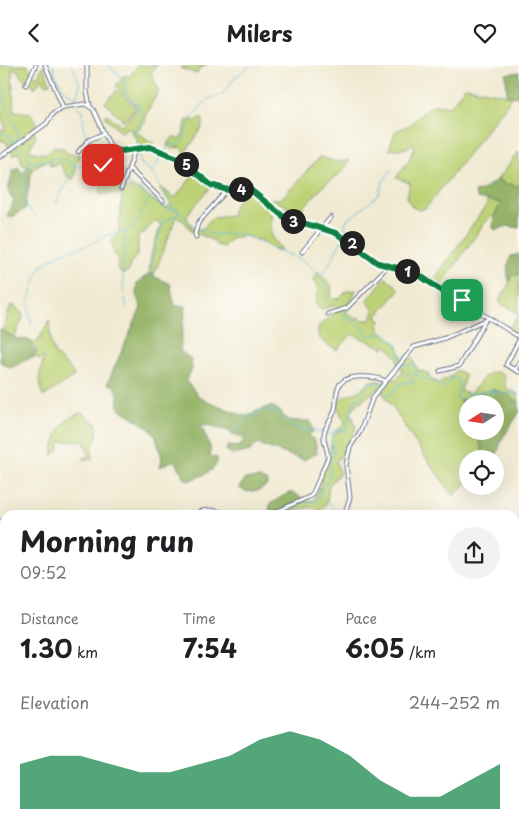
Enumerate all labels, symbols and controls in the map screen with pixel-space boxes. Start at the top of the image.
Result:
text: Milers [226,16,293,49]
icon: back [20,19,48,47]
icon: heart [471,19,499,47]
pin [82,144,124,186]
icon: check [89,151,117,179]
pin: 5 [174,151,198,177]
text: 5 [182,154,191,175]
pin: 4 [228,177,254,201]
text: 4 [237,179,246,200]
pin: 3 [280,209,306,233]
text: 3 [289,211,298,232]
pin: 2 [340,231,364,255]
text: 2 [348,233,357,254]
pin: 1 [394,259,420,283]
text: 1 [404,261,411,282]
pin [441,279,483,321]
icon: arrive [448,286,476,314]
north arrow [459,395,504,440]
map controls [459,395,504,495]
button: locate [459,450,504,495]
text: Morning run [20,519,194,562]
button: share [448,527,500,579]
text: 09:52 [20,560,67,584]
text: Distance [20,608,79,629]
text: Time [183,608,216,629]
text: Pace [345,608,377,629]
text: 1.30 [20,629,72,667]
text: 7:54 [183,629,237,667]
text: 6:05 [345,629,405,667]
text: km [72,642,98,663]
text: /km [405,642,436,663]
text: Elevation [20,690,89,714]
text: 244–252 m [409,690,500,714]

